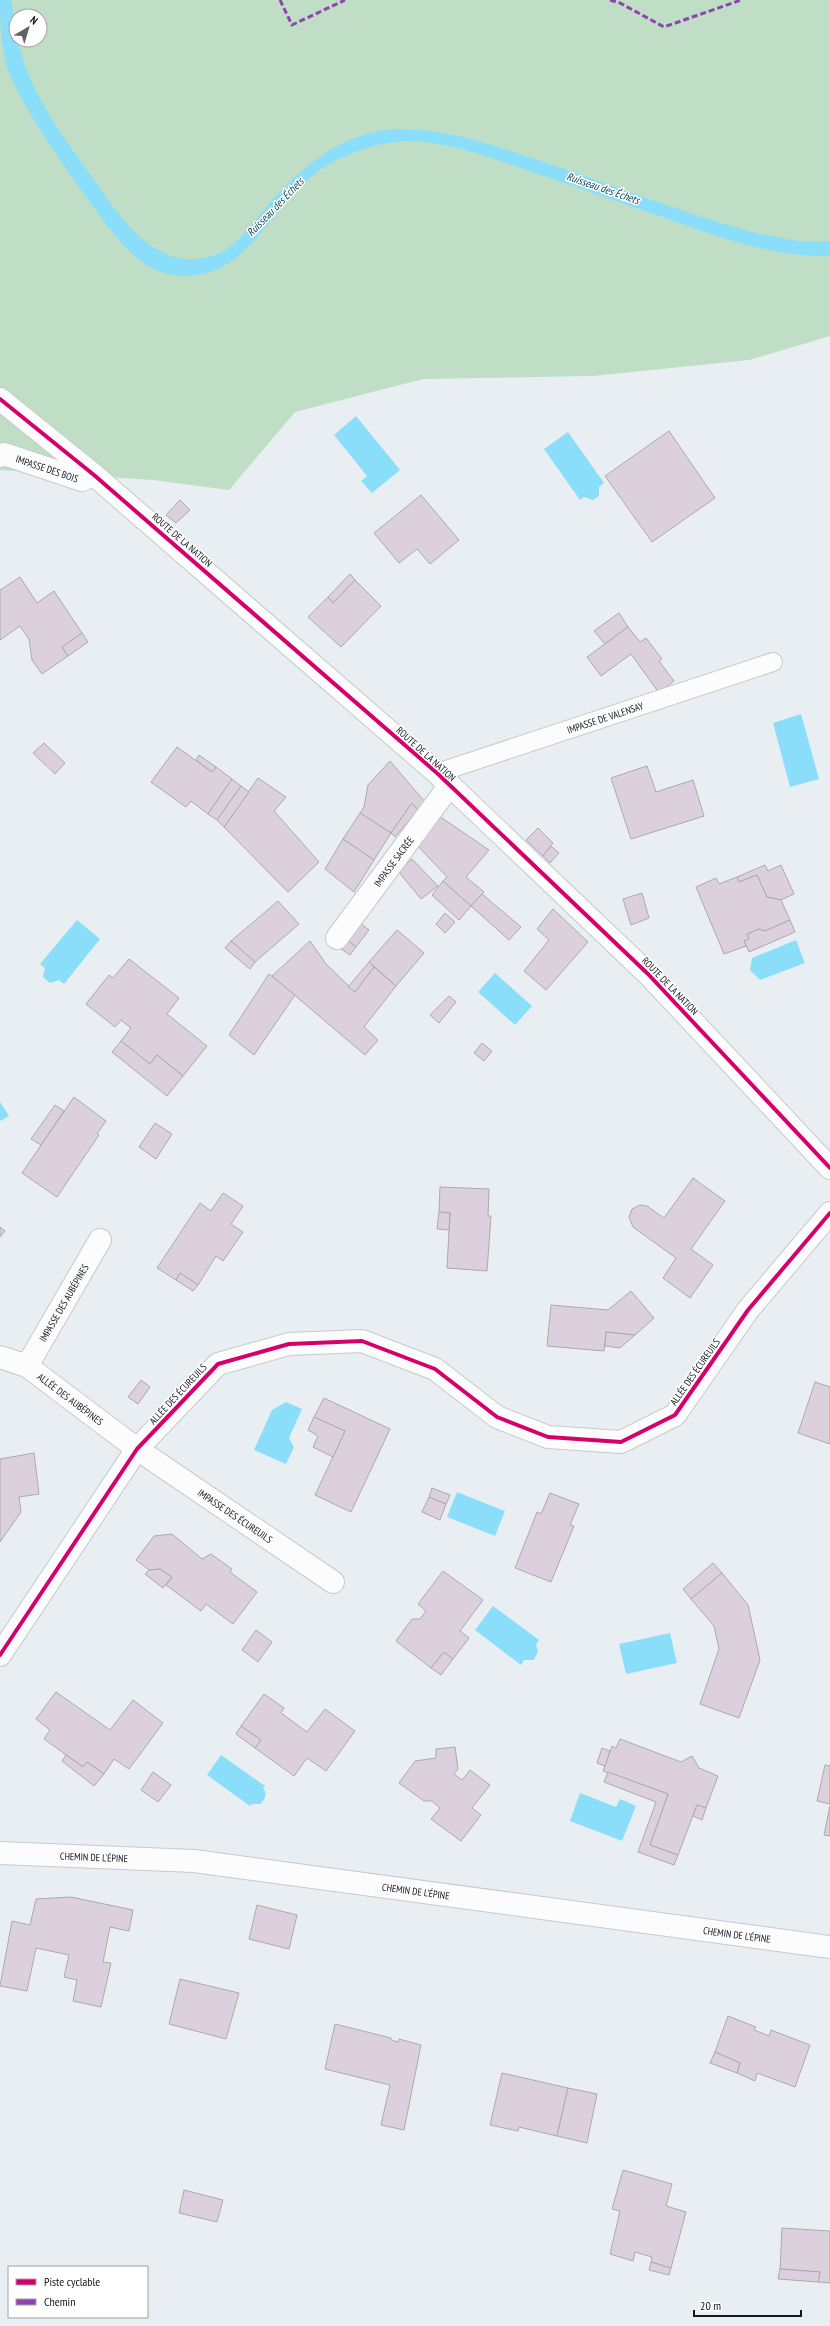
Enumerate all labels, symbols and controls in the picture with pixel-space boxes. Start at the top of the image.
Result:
north arrow [8,8,48,48]
text: N [28,13,41,27]
water label: Ruisseau des Échets [565,169,642,207]
water label: Ruisseau des Échets [244,174,307,239]
street label: IMPASSE DES BOIS [14,452,80,485]
street label: ROUTE DE LA NATION [149,510,215,570]
street label: IMPASSE DE VALENSAY [565,699,645,736]
street label: ROUTE DE LA NATION [394,724,458,784]
street label: IMPASSE SACRÉE [371,834,416,889]
street label: ROUTE DE LA NATION [639,954,701,1018]
street label: IMPASSE DES AUBÉPINES [36,1262,91,1344]
street label: ALLÉE DES ÉCUREUILS [667,1336,723,1408]
street label: ALLÉE DES ÉCUREUILS [146,1361,210,1427]
street label: ALLÉE DES AUBÉPINES [35,1370,106,1428]
street label: IMPASSE DES ÉCUREUILS [195,1486,275,1546]
street label: CHEMIN DE L'ÉPINE [60,1849,128,1865]
street label: CHEMIN DE L'ÉPINE [381,1880,450,1902]
street label: CHEMIN DE L'ÉPINE [702,1923,771,1945]
legend [8,2266,148,2318]
text: Piste cyclable [44,2274,100,2289]
scale bar [694,2292,801,2318]
text: Chemin [44,2294,75,2309]
text: 20 m [700,2298,721,2313]

